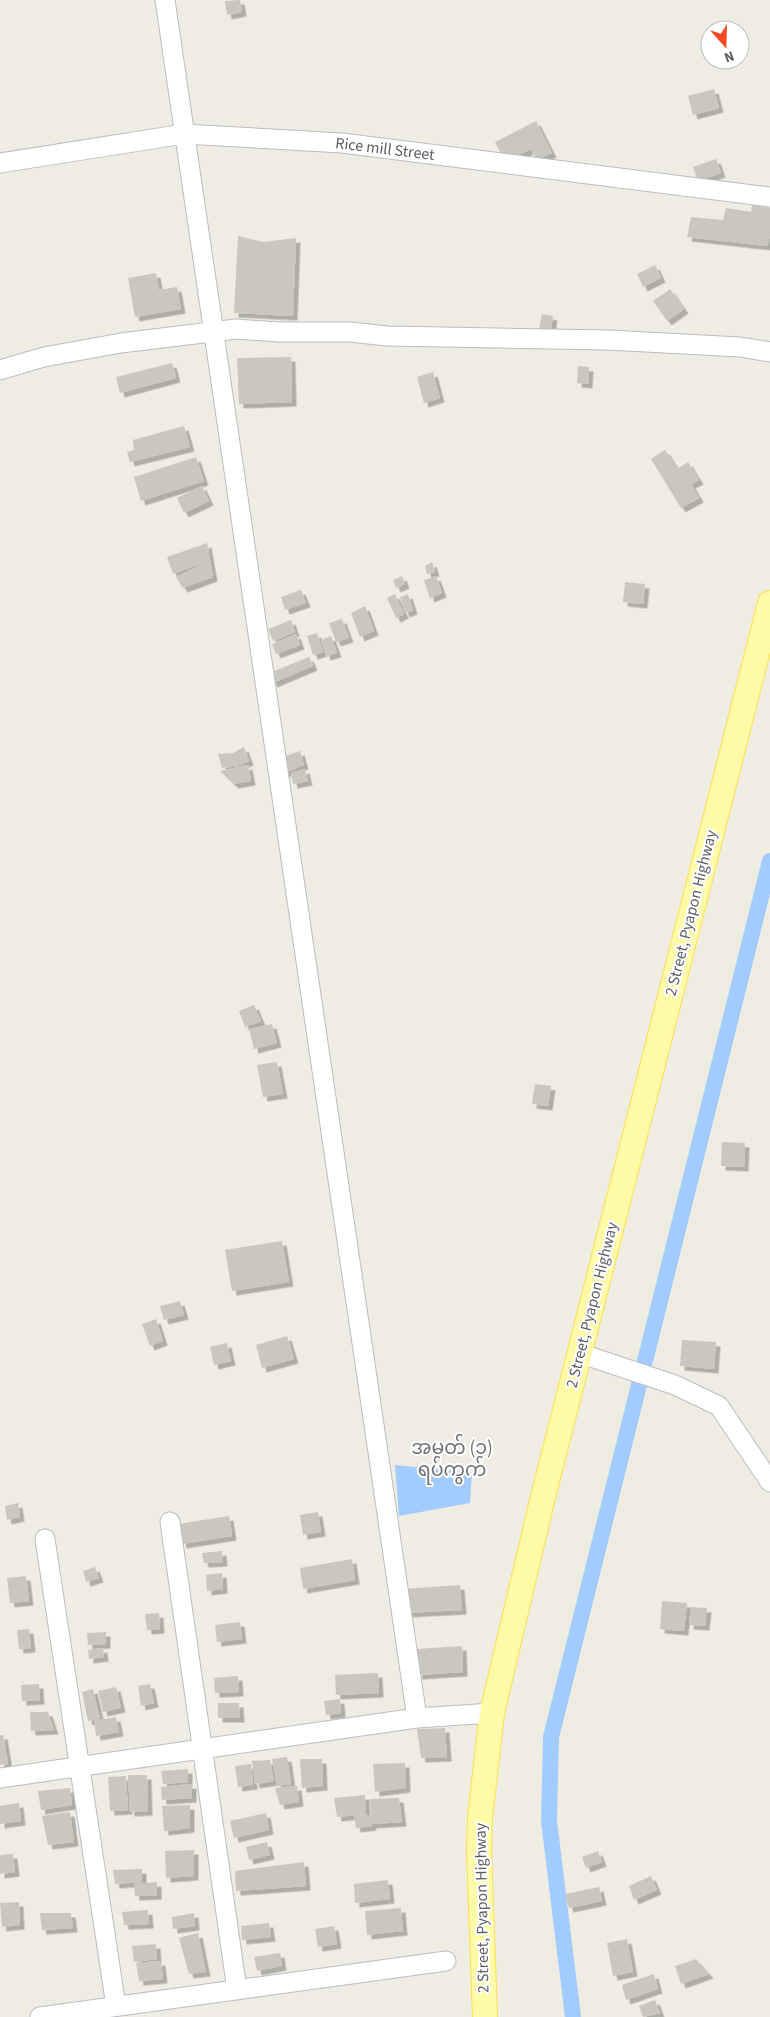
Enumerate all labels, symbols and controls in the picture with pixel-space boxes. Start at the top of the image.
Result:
north arrow [700,20,750,70]
text: N [721,45,737,67]
street label: Rice mill Street [334,132,436,166]
street label: 2 Street, Pyapon Highway [660,827,722,998]
street label: 2 Street, Pyapon Highway [561,1219,623,1390]
district label: အမှတ် (၁) ရပ်ကွက် [411,1433,493,1485]
street label: 2 Street, Pyapon Highway [470,1822,494,1993]

